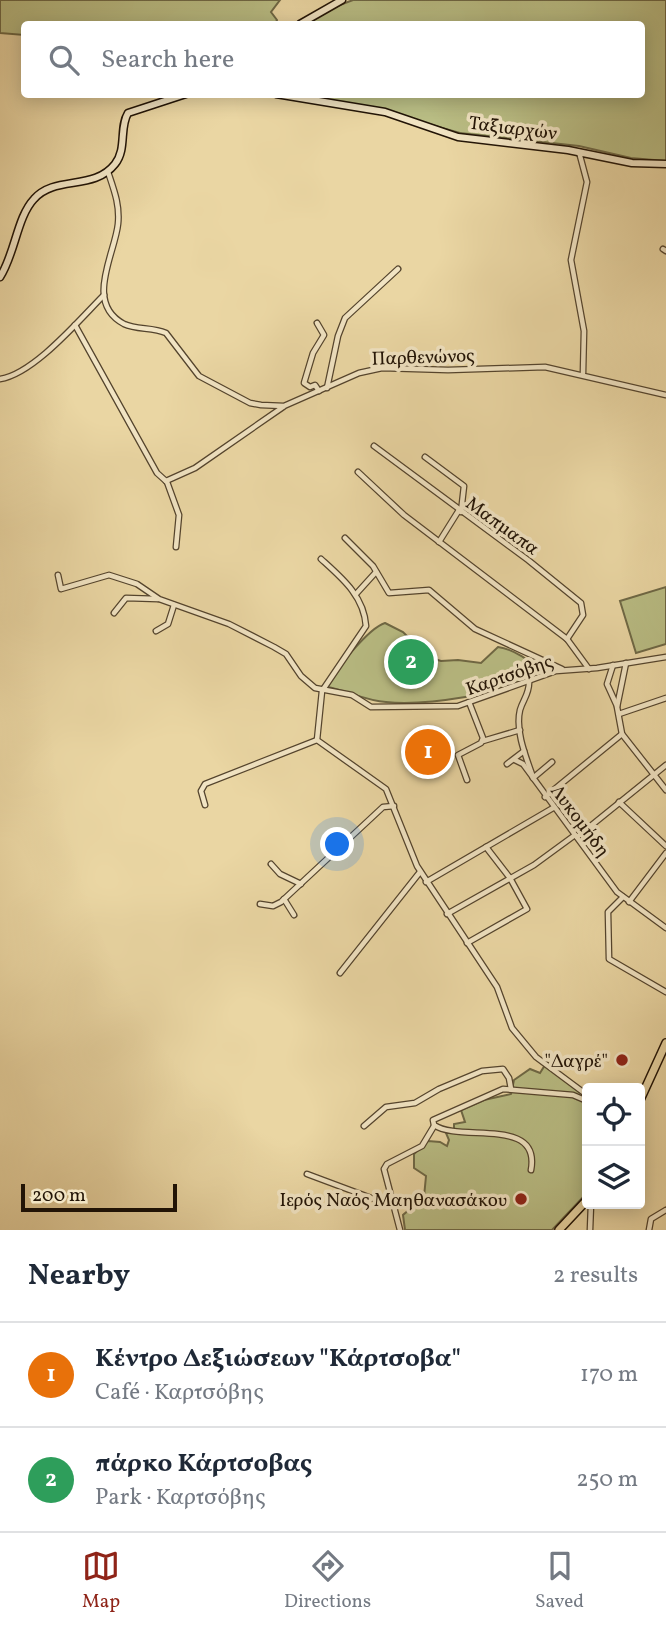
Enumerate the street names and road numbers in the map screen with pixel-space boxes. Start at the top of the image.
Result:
street label: Ταξιαρχών [467,111,558,147]
street label: Παρθενώνος [371,343,475,373]
street label: Μαπμαπα [460,491,544,562]
street label: Καρτσόβης [463,649,557,703]
street label: Λυκομήδη [544,780,615,863]

